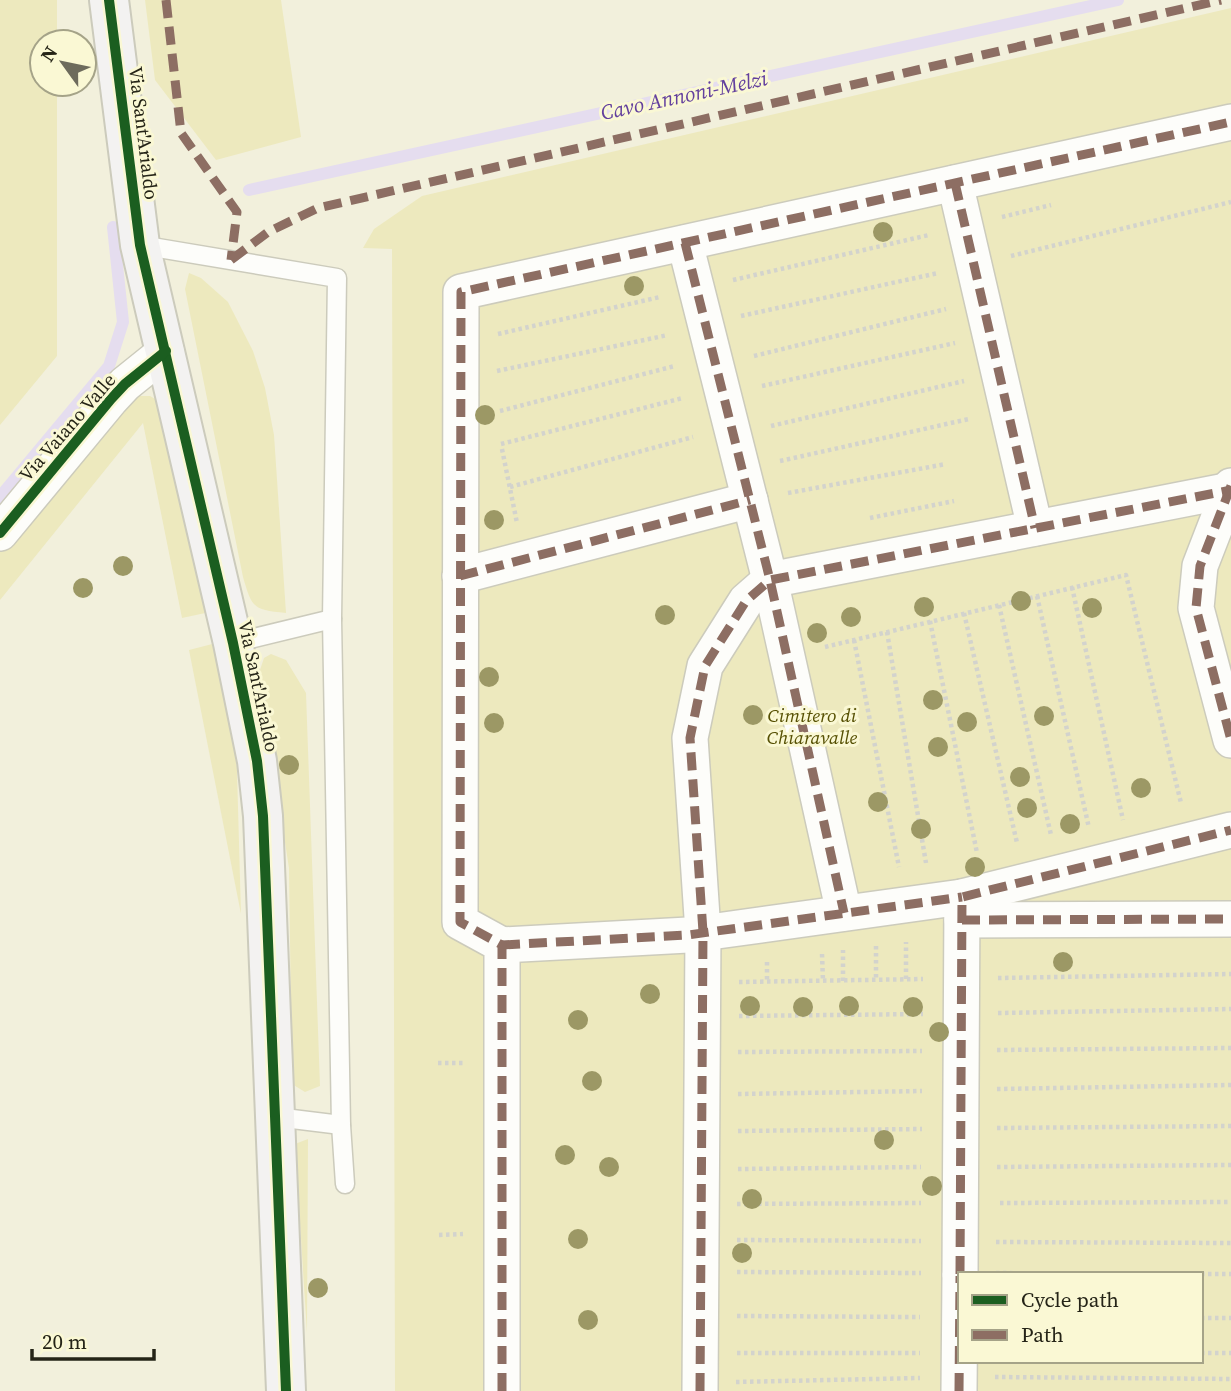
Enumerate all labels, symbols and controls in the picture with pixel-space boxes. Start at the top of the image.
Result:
north arrow [28,28,98,98]
text: N [34,41,64,67]
water label: Cavo Annoni-Melzi [598,63,771,127]
street label: Via Sant'Arialdo [123,65,165,201]
street label: Via Vaiano Valle [13,367,121,487]
street label: Via Sant'Arialdo [232,618,286,754]
park label: Cimitero di Chiaravalle [767,702,858,750]
legend [958,1272,1203,1363]
text: Cycle path [1021,1285,1119,1314]
scale bar [32,1318,154,1362]
text: Path [1021,1320,1064,1349]
text: 20 m [42,1327,87,1356]

